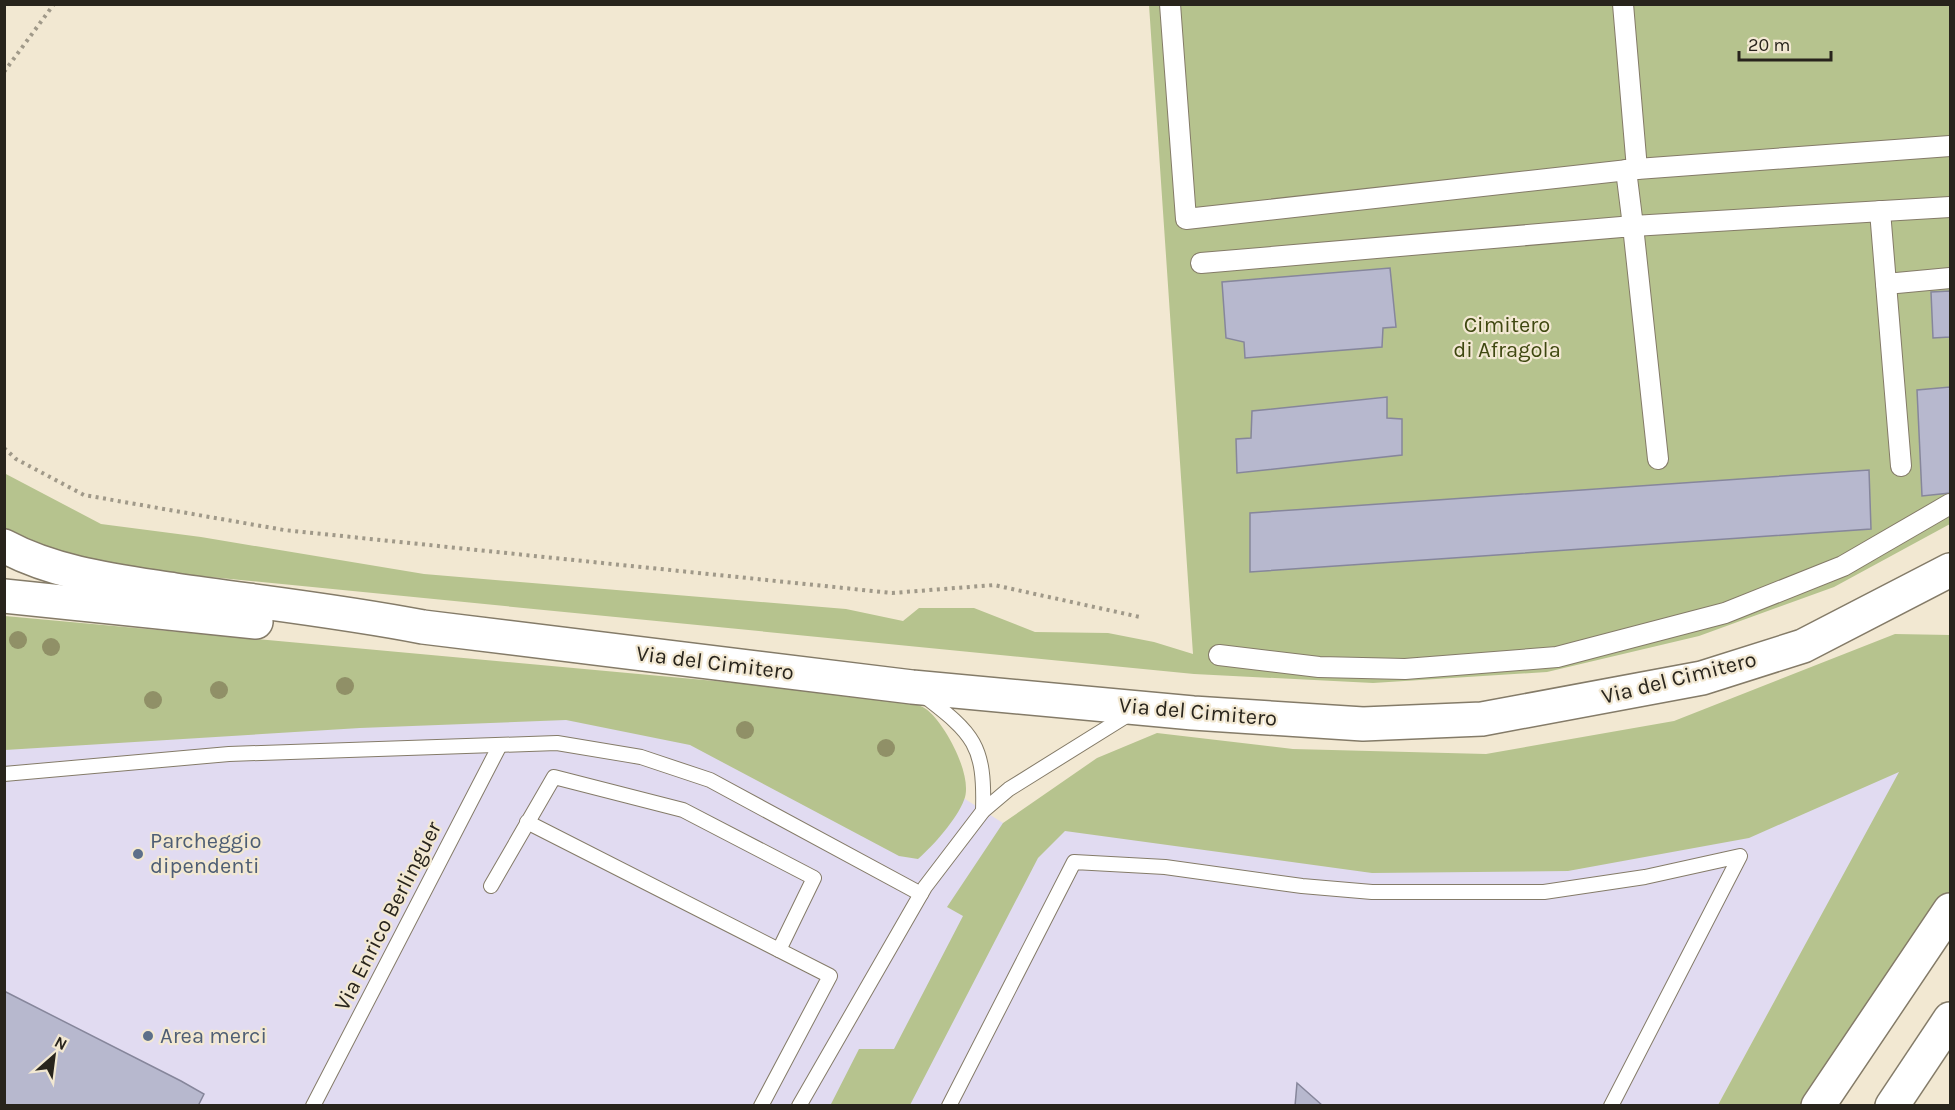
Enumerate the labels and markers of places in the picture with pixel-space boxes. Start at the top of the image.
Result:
place label: Parcheggio dipendenti [150,828,262,879]
marker: Parcheggio dipendenti [131,847,145,861]
place label: Area merci [160,1023,267,1049]
marker: Area merci [141,1029,155,1043]

